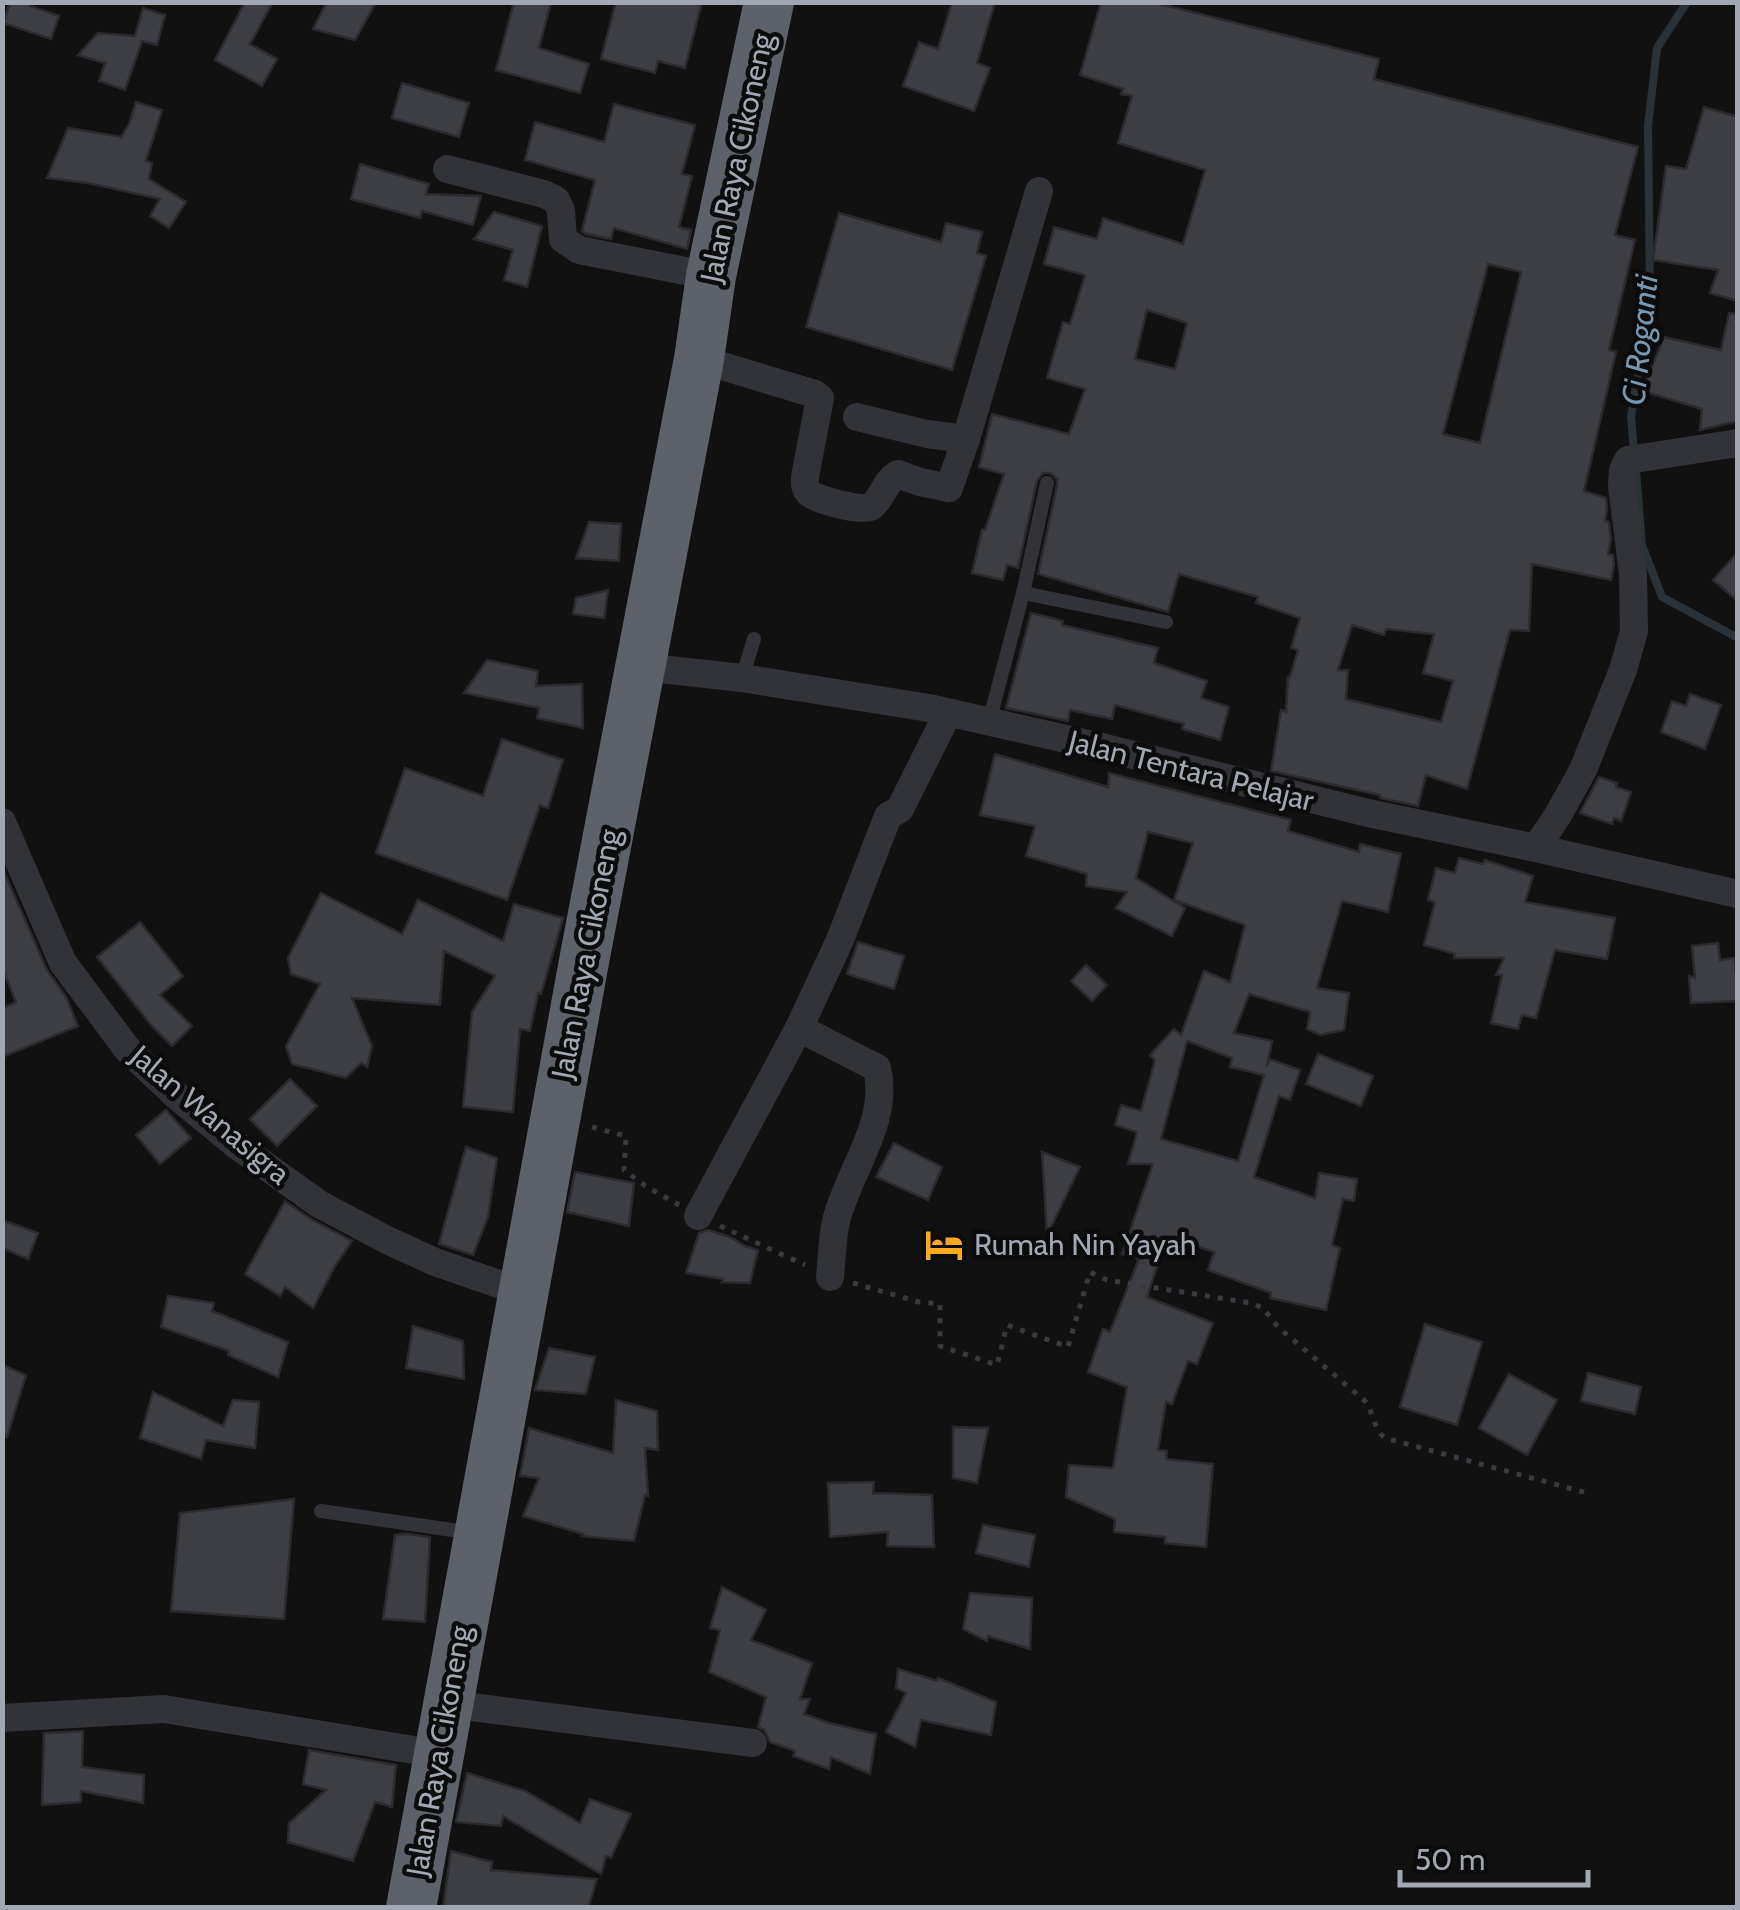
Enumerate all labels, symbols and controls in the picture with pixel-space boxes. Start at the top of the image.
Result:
street label: Jalan Raya Cikoneng [692,29,781,287]
water label: Ci Roganti [1613,272,1666,407]
street label: Jalan Tentara Pelajar [1064,722,1318,819]
street label: Jalan Raya Cikoneng [543,825,628,1083]
street label: Jalan Wanasigra [122,1037,298,1192]
hotel icon: Rumah Nin Yayah [923,1224,965,1266]
place label: Rumah Nin Yayah [974,1226,1196,1263]
street label: Jalan Raya Cikoneng [398,1622,479,1880]
scale bar [1400,1825,1588,1887]
text: 50 m [1415,1841,1485,1878]

